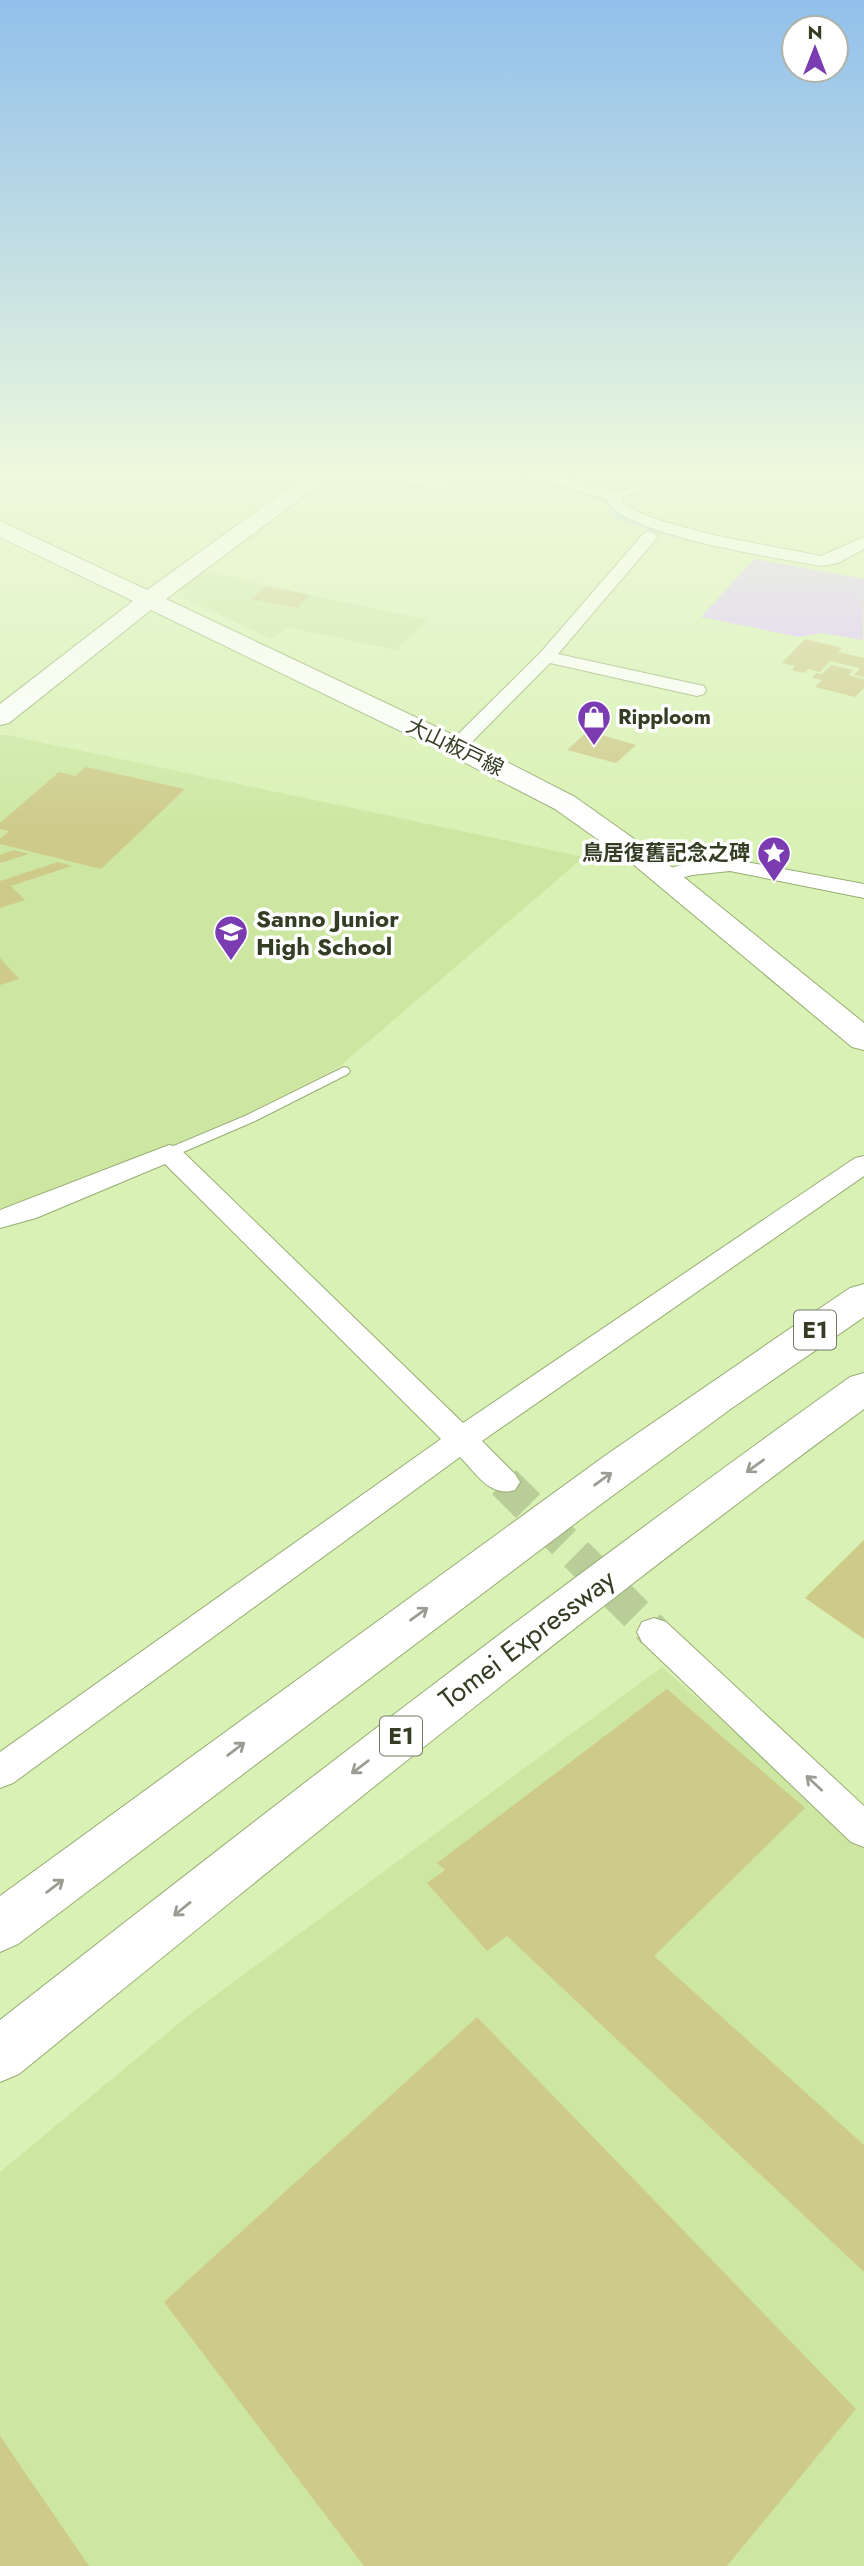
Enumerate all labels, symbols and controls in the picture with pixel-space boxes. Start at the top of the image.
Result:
north arrow [780,14,850,84]
text: N [807,19,823,46]
shop icon: Ripploom [575,698,613,747]
place label: Ripploom [618,702,711,732]
street label: 大山板戸線 [401,711,509,783]
place icon: 鳥居復舊記念之碑 [755,834,793,883]
place label: 鳥居復舊記念之碑 [582,838,750,868]
place label: Sanno Junior High School [256,901,399,964]
school or university icon: Sanno Junior High School [212,913,250,962]
road number: E1 [794,1310,836,1350]
one-way arrow [746,1459,765,1473]
one-way arrow [593,1472,611,1487]
street label: Tomei Expressway [430,1559,624,1719]
one-way arrow [409,1607,428,1621]
road number: E1 [380,1716,422,1756]
one-way arrow [226,1742,245,1757]
one-way arrow [351,1760,369,1775]
one-way arrow [806,1775,823,1792]
one-way arrow [45,1879,64,1894]
one-way arrow [173,1901,191,1917]

